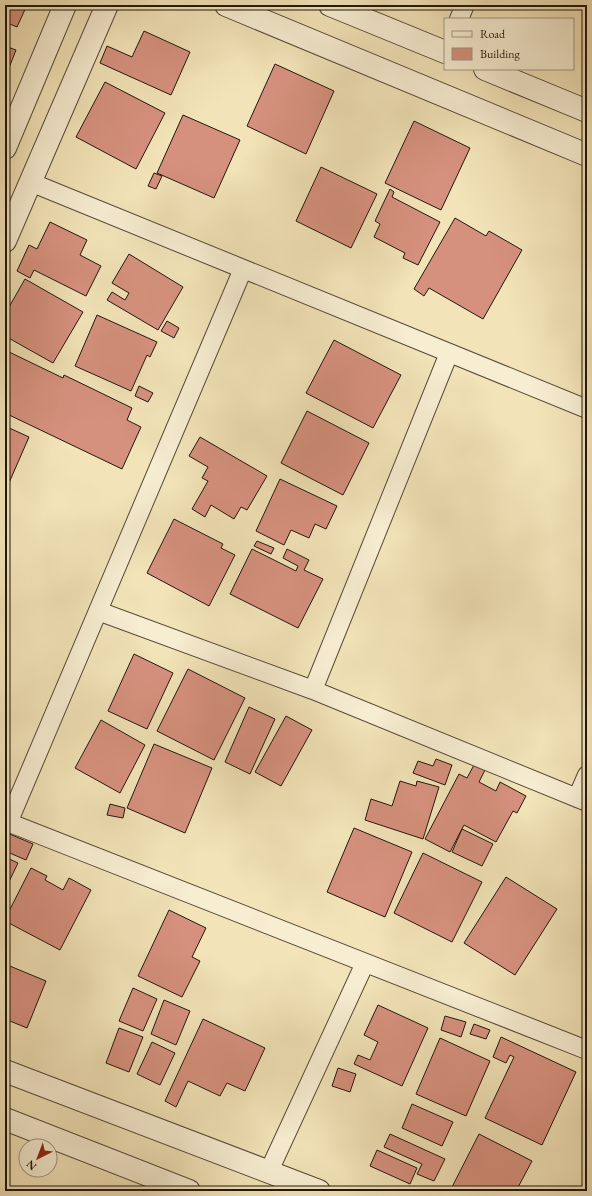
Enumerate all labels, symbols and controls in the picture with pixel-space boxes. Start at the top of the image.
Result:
legend [444,18,574,70]
text: Road [480,26,506,42]
text: Building [480,46,521,62]
north arrow [18,1138,58,1178]
text: N [23,1157,39,1174]

